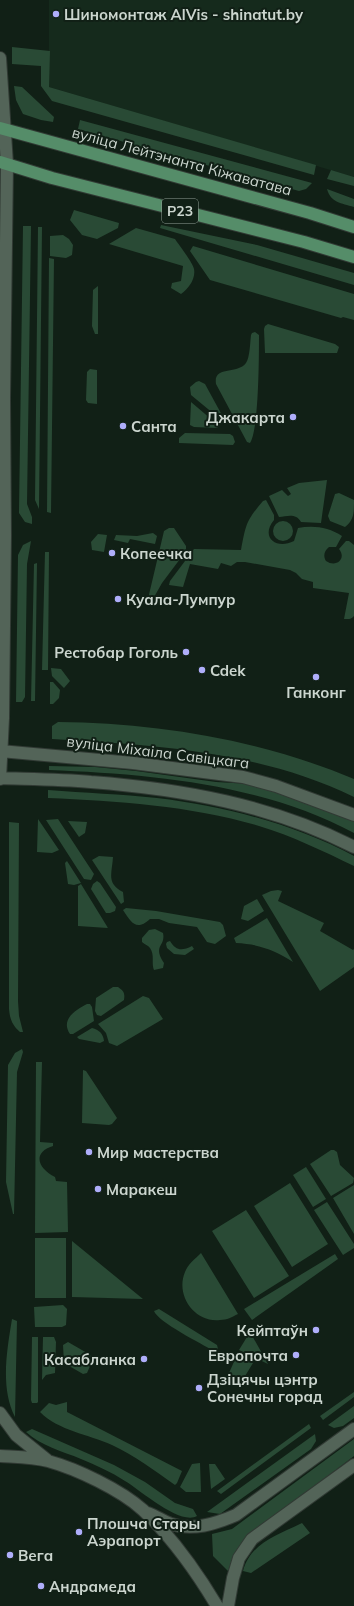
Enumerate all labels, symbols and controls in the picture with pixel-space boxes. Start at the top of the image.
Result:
place label: Шиномонтаж AlVis - shinatut.by [64,5,304,24]
marker: Шиномонтаж AlVis - shinatut.by [51,9,61,19]
street label: вуліца Лейтэнанта Кіжаватава [70,122,294,200]
road number: Р23 [162,199,198,223]
place label: Джакарта [206,408,285,427]
marker: Джакарта [288,412,298,422]
place label: Санта [131,417,177,436]
marker: Санта [118,421,128,431]
place label: Копеечка [120,544,192,563]
marker: Копеечка [107,548,117,558]
place label: Куала-Лумпур [126,590,235,609]
marker: Куала-Лумпур [113,594,123,604]
place label: Рестобар Гоголь [54,643,178,662]
marker: Рестобар Гоголь [181,647,191,657]
place label: Cdek [210,661,246,680]
marker: Cdek [197,665,207,675]
marker: Ганконг [311,672,321,682]
place label: Ганконг [286,683,346,702]
street label: вуліца Міхаіла Савіцкага [66,731,250,773]
place label: Мир мастерства [97,1143,219,1162]
marker: Мир мастерства [84,1147,94,1157]
place label: Маракеш [106,1180,177,1199]
marker: Маракеш [93,1184,103,1194]
place label: Кейптаўн [236,1321,308,1340]
marker: Кейптаўн [311,1325,321,1335]
place label: Европочта [208,1346,288,1365]
place label: Касабланка [44,1350,136,1369]
marker: Европочта [291,1350,301,1360]
marker: Касабланка [139,1354,149,1364]
place label: Дзіцячы цэнтр Сонечны горад [207,1370,323,1406]
marker: Дзіцячы цэнтр Сонечны горад [194,1383,204,1393]
place label: Плошча Стары Аэрапорт [87,1514,200,1550]
marker: Плошча Стары Аэрапорт [74,1527,84,1537]
place label: Вега [18,1546,53,1565]
marker: Вега [5,1550,15,1560]
place label: Андрамеда [49,1577,136,1596]
marker: Андрамеда [36,1581,46,1591]

